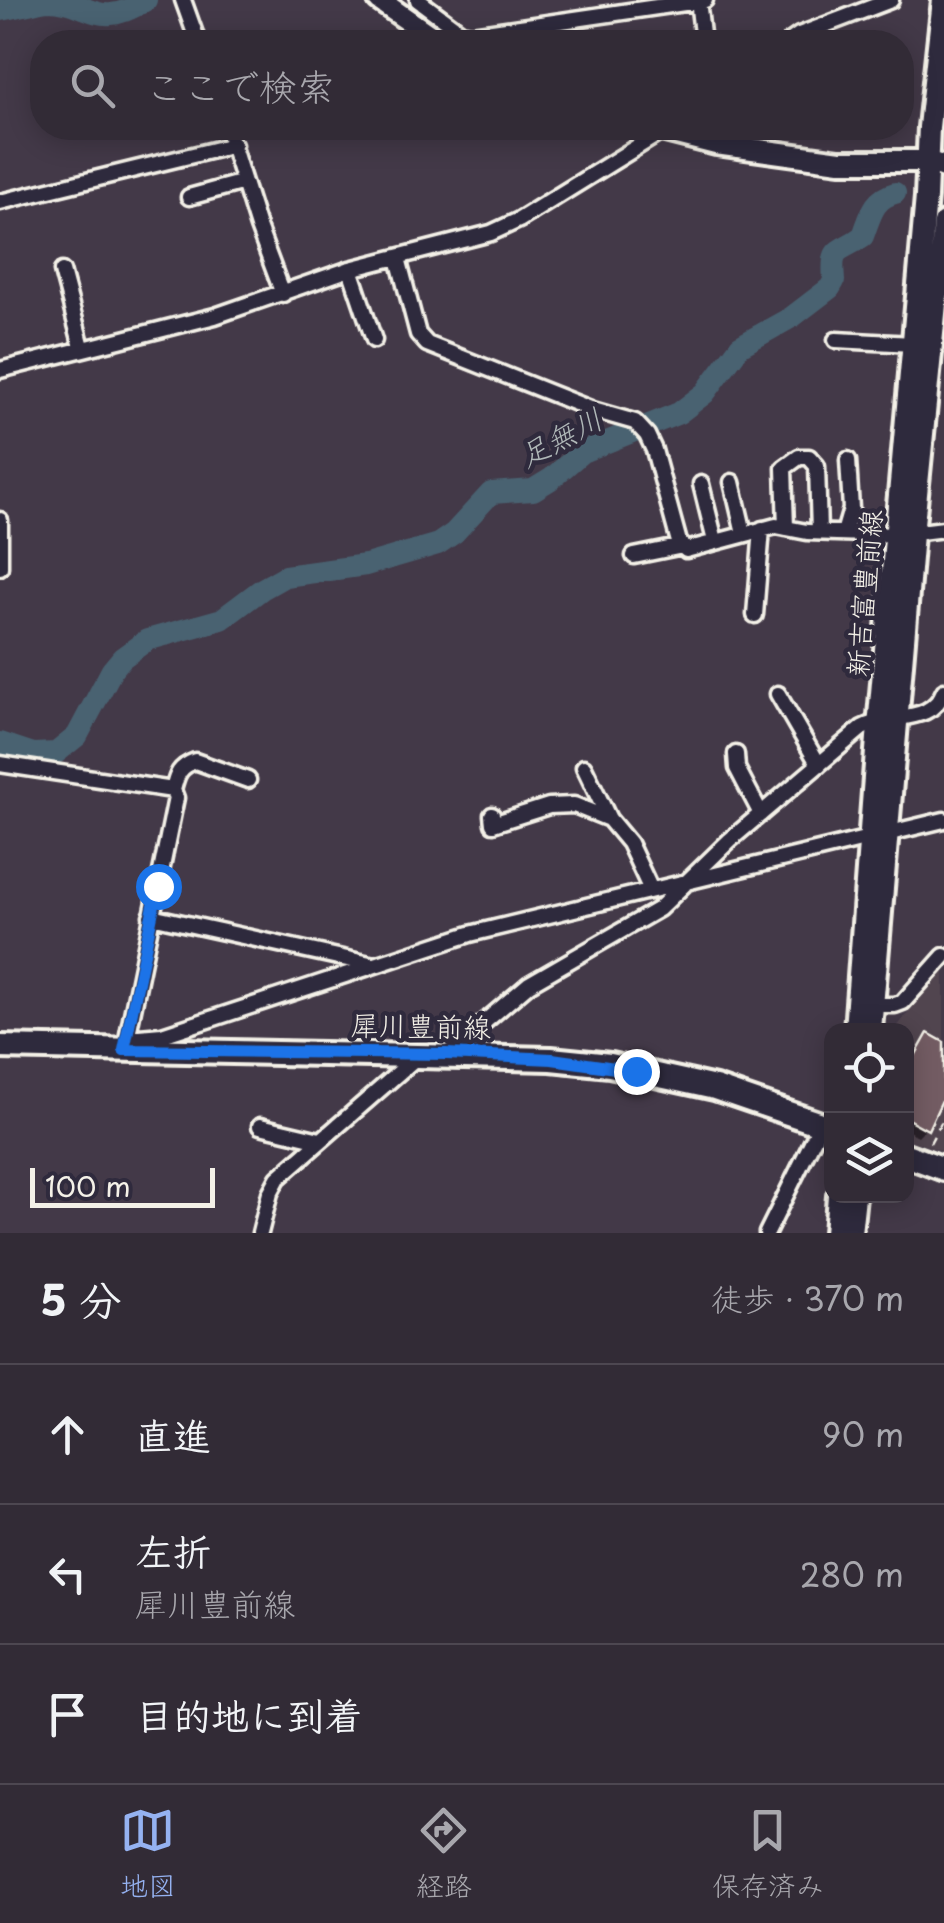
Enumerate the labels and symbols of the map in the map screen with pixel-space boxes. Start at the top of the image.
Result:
water label: 足無川 [510,395,610,477]
street label: 新吉富豊前線 [834,507,892,679]
route start [136,864,182,910]
street label: 犀川豊前線 [351,1002,491,1048]
route end [614,1049,660,1095]
scale bar [30,1163,215,1208]

